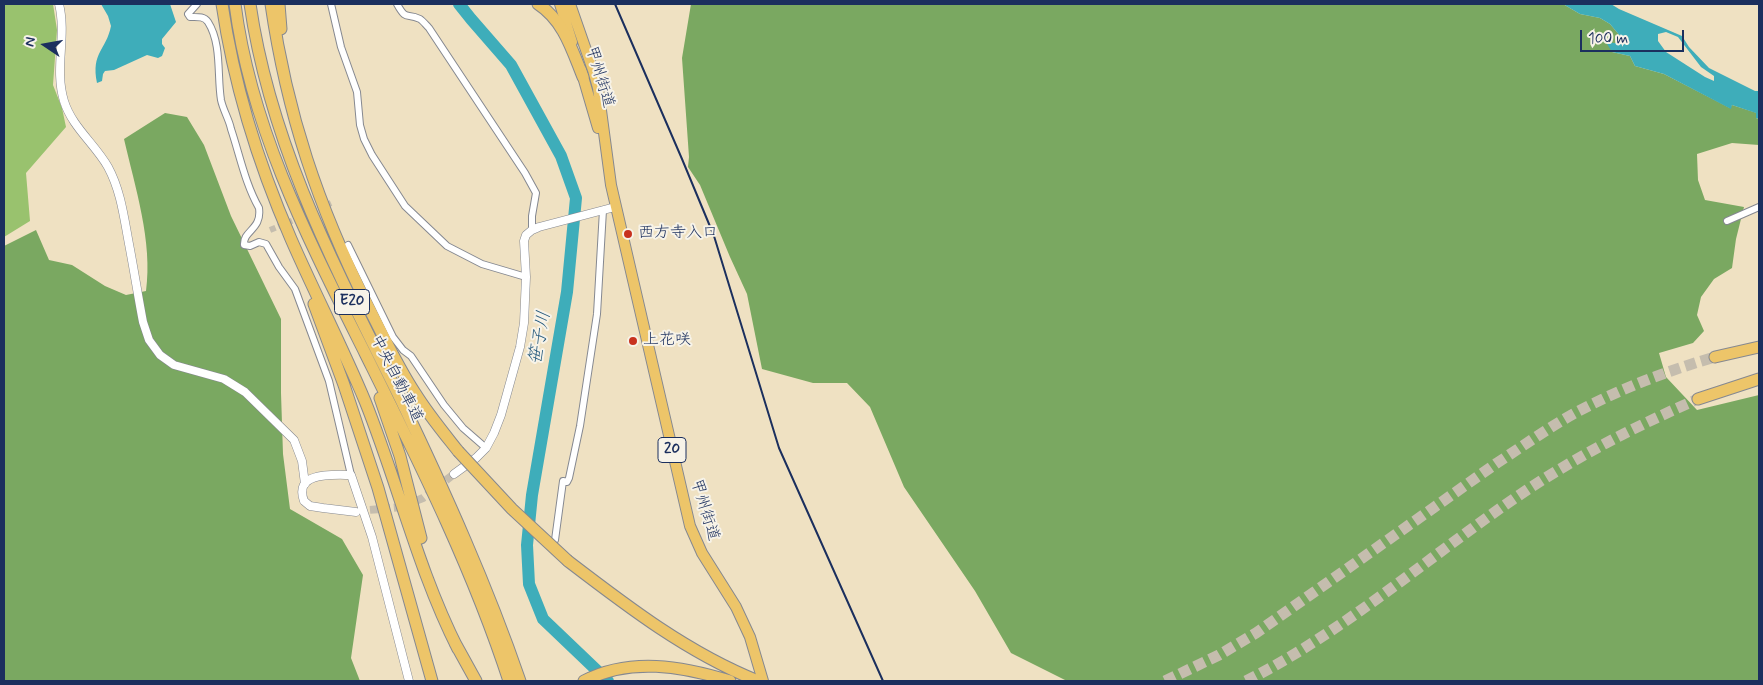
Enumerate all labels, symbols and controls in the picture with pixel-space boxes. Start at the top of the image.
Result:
north arrow [20,20,70,70]
scale bar [1583,20,1687,52]
text: 100 m [1588,29,1628,49]
text: N [21,35,40,48]
street label: 甲州街道 [580,44,618,110]
place label: 西方寺入口 [638,224,718,244]
marker: 西方寺入口 [622,228,634,240]
road number: E20 [334,290,370,314]
water label: 笹子川 [526,310,556,366]
place label: 上花咲 [643,331,691,351]
street label: 中央自動車道 [366,332,426,426]
marker: 上花咲 [627,335,639,347]
road number: 20 [658,438,686,462]
street label: 甲州街道 [685,477,723,543]

